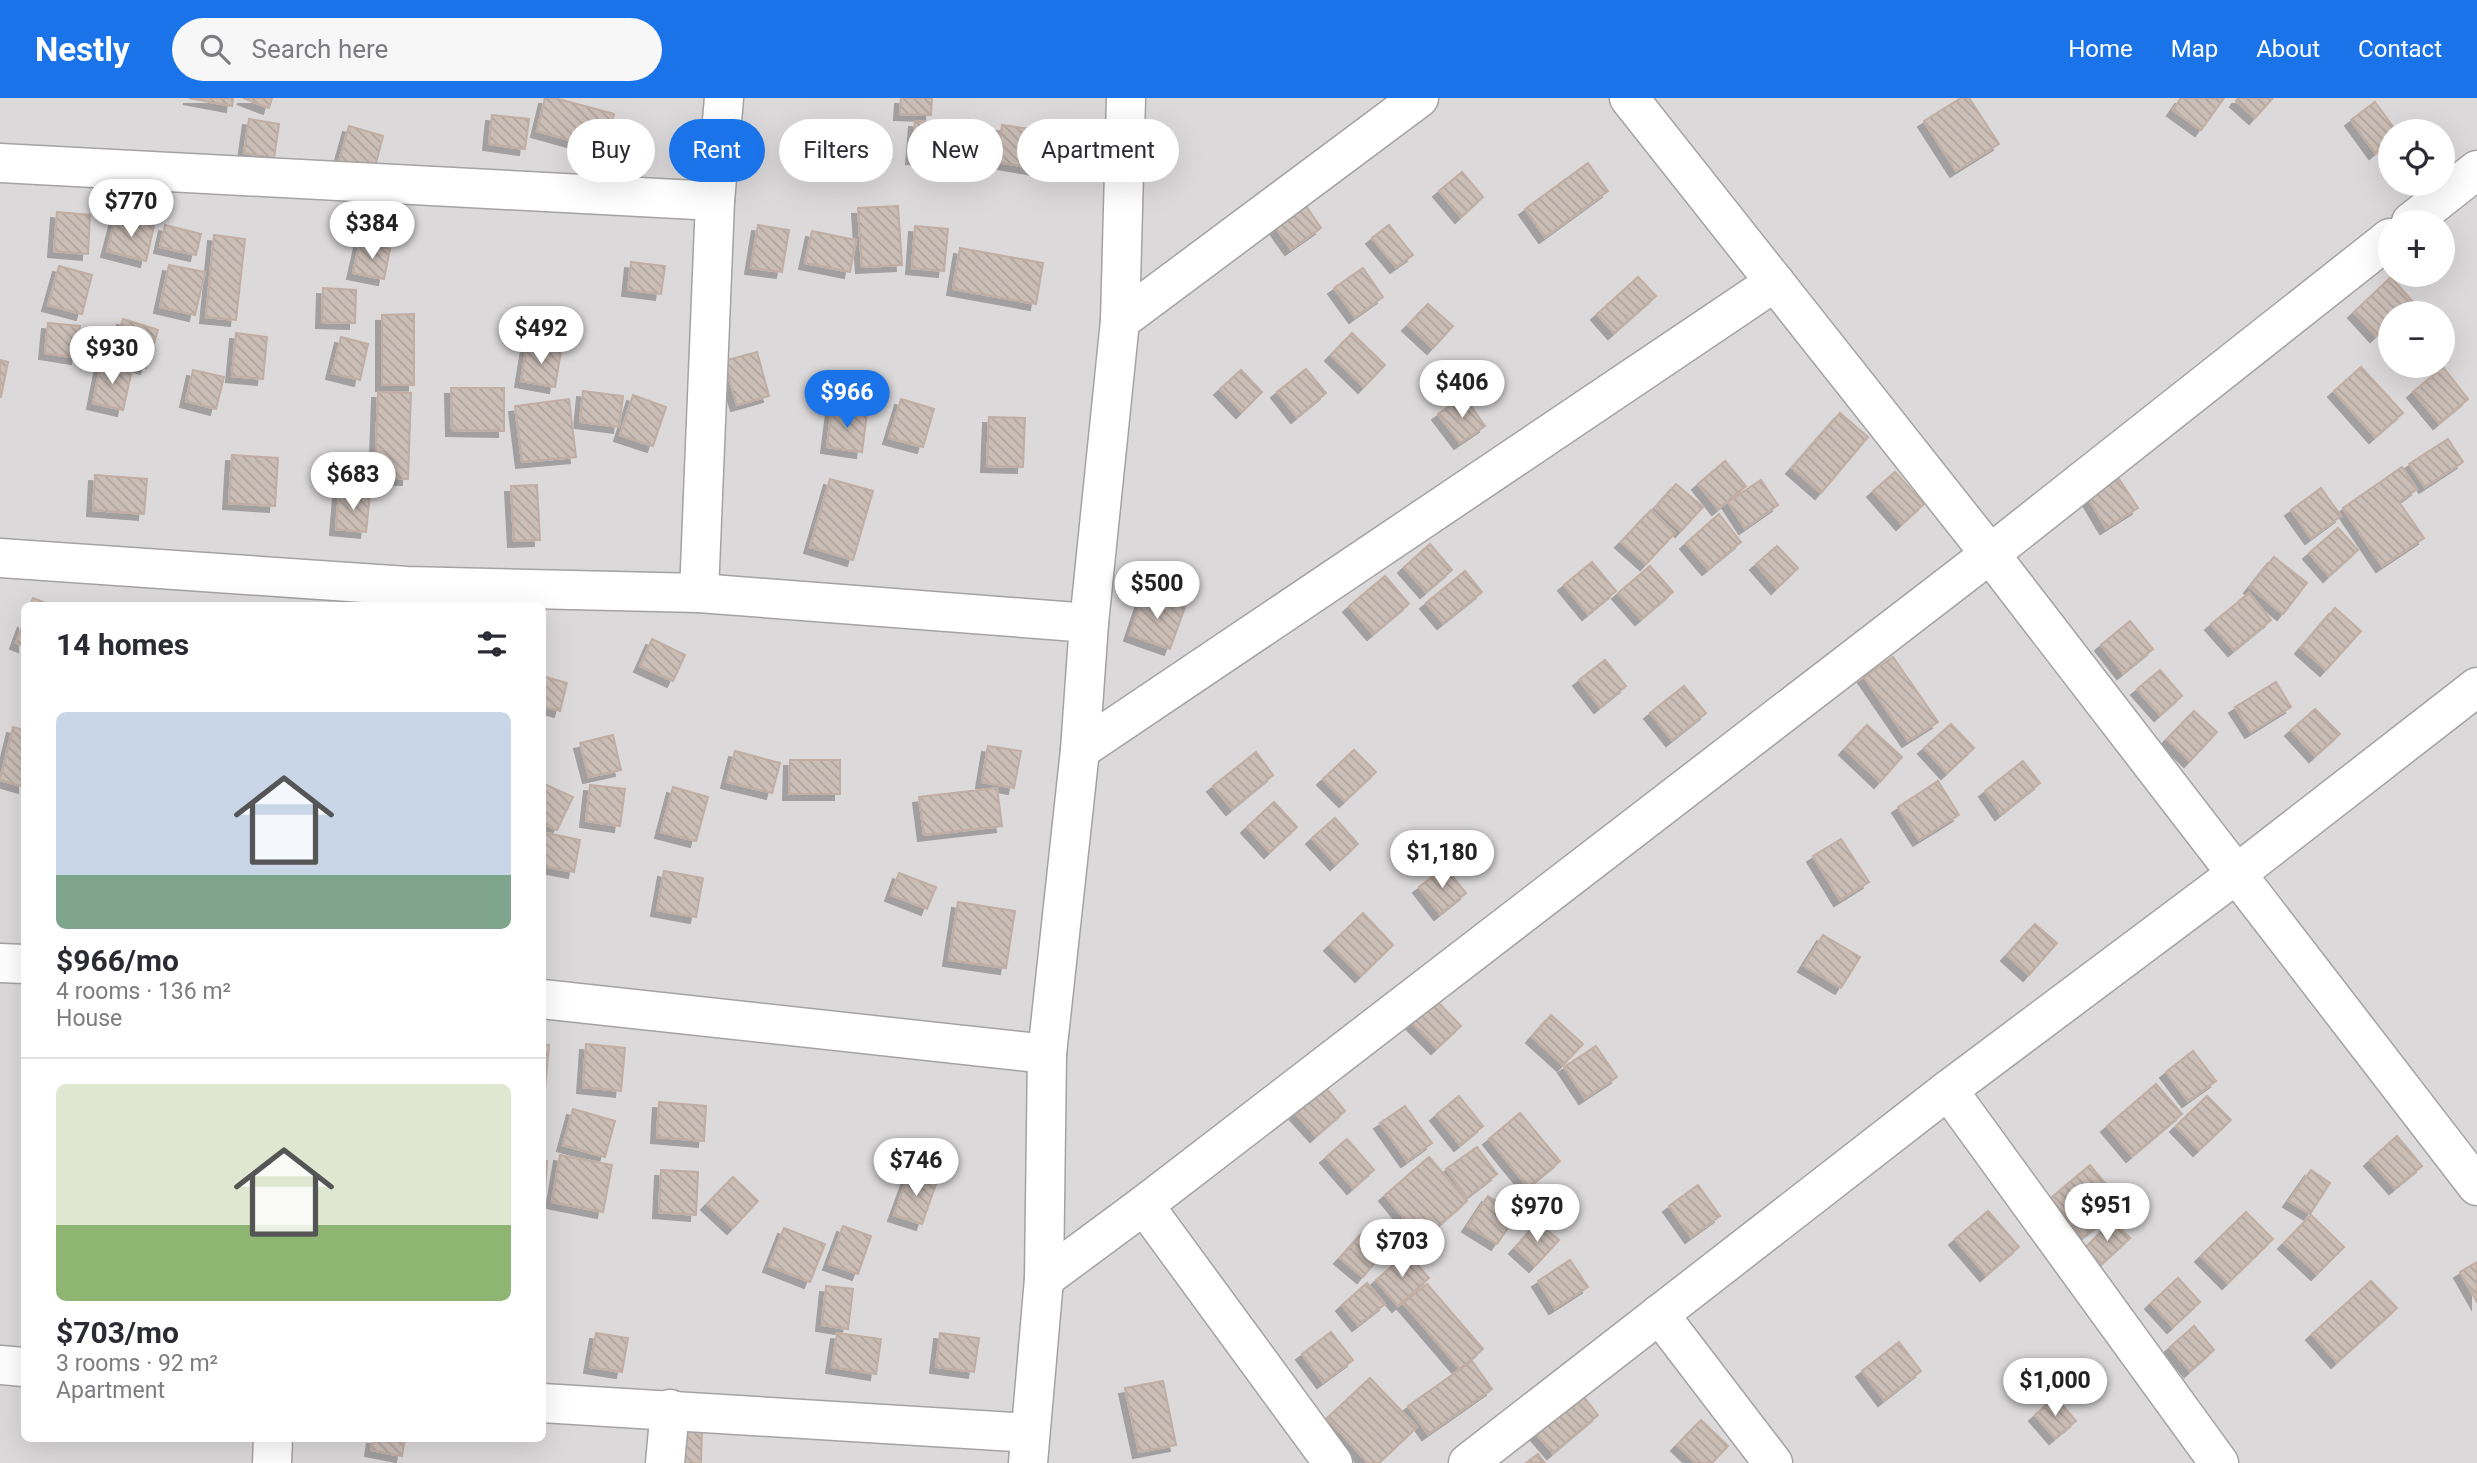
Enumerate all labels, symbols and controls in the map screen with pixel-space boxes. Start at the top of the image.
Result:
search box [172,18,662,81]
text: Nestly [35,30,130,69]
icon: search [196,30,234,68]
text: Search here [252,34,388,64]
text: Home [2068,35,2133,63]
text: Map [2171,35,2218,63]
text: About [2256,35,2320,63]
text: Contact [2358,35,2442,63]
chip: Buy [567,119,655,182]
chip: Rent [669,119,765,182]
chip: Filters [779,119,893,182]
chip: New [907,119,1003,182]
chip: Apartment [1017,119,1179,182]
map controls [2378,119,2455,378]
button: locate [2378,119,2455,196]
pin: $770 [90,180,172,239]
text: $770 [105,188,157,215]
pin: $384 [331,202,413,261]
text: $384 [346,210,398,237]
button: + [2378,210,2455,287]
button: − [2378,301,2455,378]
pin: $492 [500,306,582,366]
text: $492 [515,315,567,342]
pin: $930 [71,327,153,386]
text: $930 [86,335,138,362]
pin: $406 [1421,360,1503,420]
text: $406 [1436,369,1488,396]
pin: $966 [806,370,888,430]
text: $966 [821,379,873,406]
pin: $683 [312,452,394,512]
text: $683 [327,461,379,488]
pin: $500 [1116,561,1198,621]
text: $500 [1131,570,1183,597]
icon: filters [473,625,511,663]
text: 14 homes [56,627,189,662]
icon: home [221,757,347,883]
pin: $1,180 [1385,830,1499,890]
text: $1,180 [1406,839,1478,866]
text: $966/mo [56,943,179,978]
text: 4 rooms · 136 m² [56,978,231,1005]
text: House [56,1005,122,1032]
icon: home [221,1129,347,1255]
pin: $746 [875,1138,957,1198]
text: $746 [890,1147,942,1174]
pin: $970 [1496,1184,1578,1244]
pin: $951 [2066,1184,2148,1243]
text: $951 [2081,1192,2133,1219]
text: $970 [1511,1193,1563,1220]
pin: $703 [1361,1220,1443,1279]
text: $703 [1376,1228,1428,1255]
text: $703/mo [56,1315,179,1350]
text: 3 rooms · 92 m² [56,1350,218,1377]
pin: $1,000 [1998,1358,2112,1418]
text: $1,000 [2019,1367,2091,1394]
text: Apartment [56,1377,165,1404]

